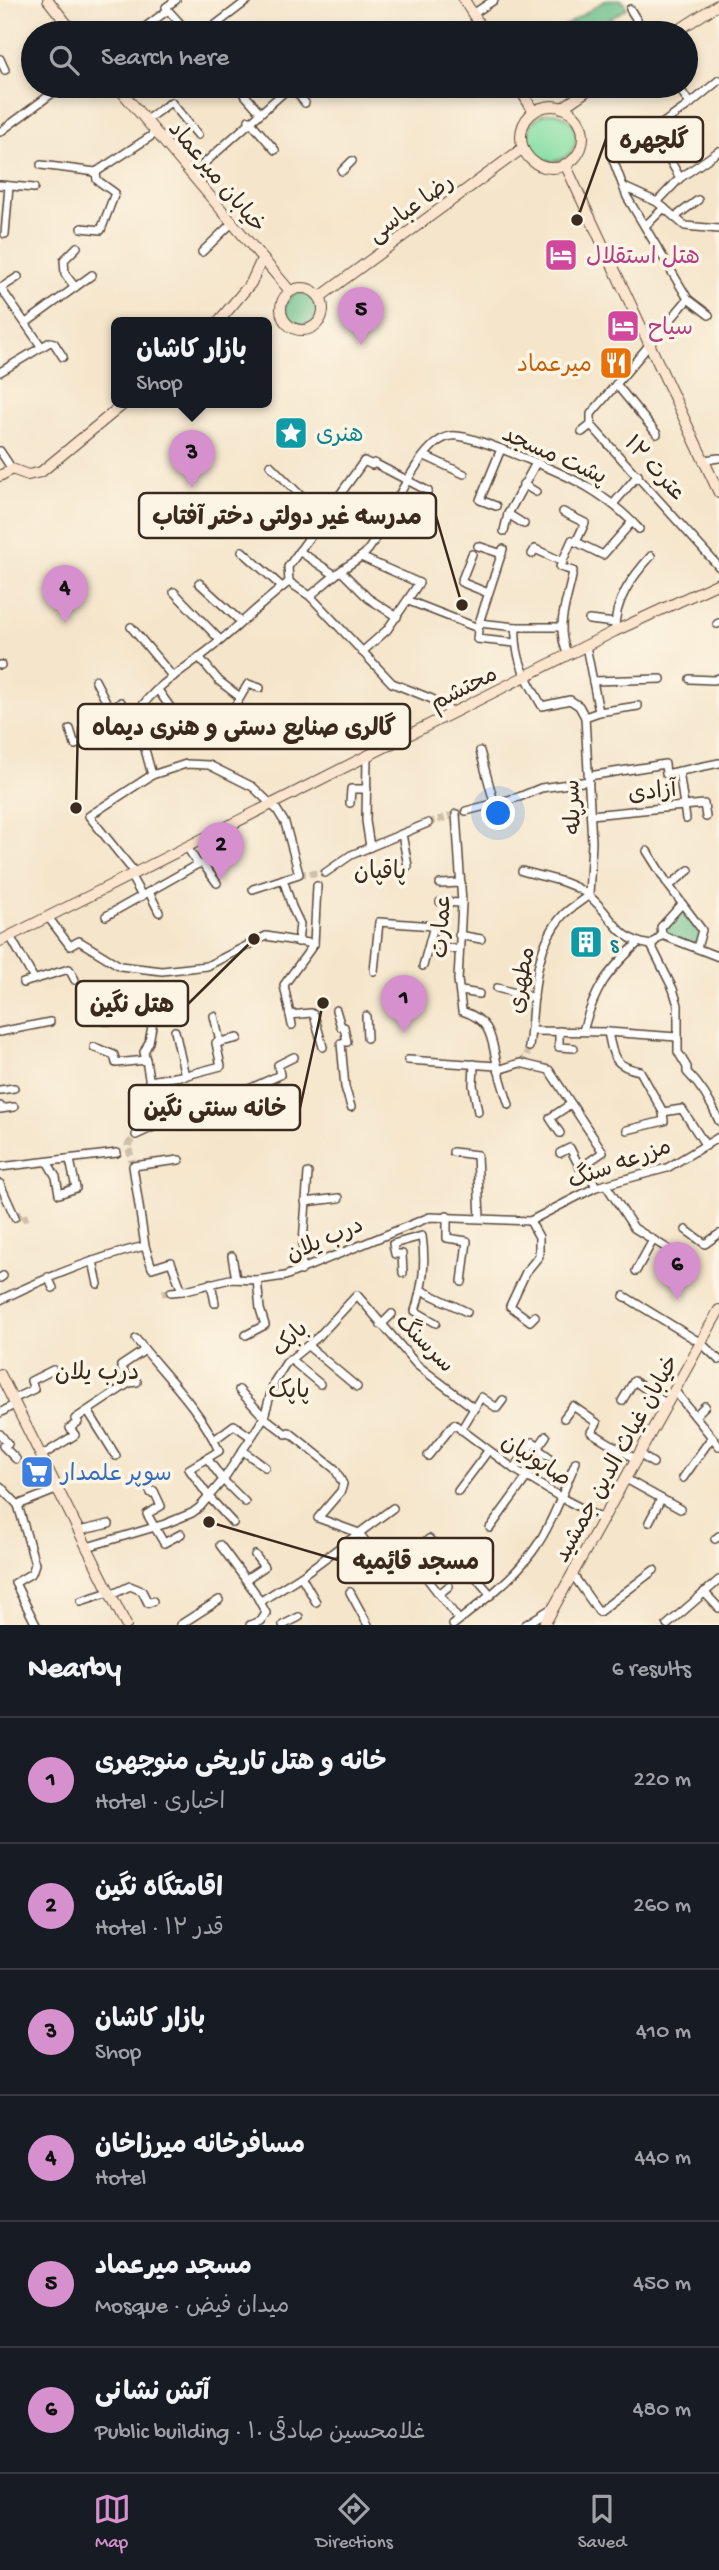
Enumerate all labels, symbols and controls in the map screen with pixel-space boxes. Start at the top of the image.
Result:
search box [21,21,698,98]
icon: search [45,41,83,79]
text: Search here [101,44,229,75]
street label: خیابان میرعماد [161,117,270,240]
callout: گلچهره [606,117,703,162]
text: گلچهره [619,125,689,158]
street label: رضا عباسی [364,170,460,250]
hotel icon: هتل استقلال [542,236,580,274]
place label: هتل استقلال [586,245,700,272]
pin: 5 [338,287,384,345]
hotel icon: سیاح [604,307,642,345]
place label: سیاح [648,316,693,343]
popup [111,317,272,408]
text: بازار کاشان [136,337,247,368]
restaurant icon: میرعماد [597,344,635,382]
place label: میرعماد [517,353,592,380]
text: Shop [136,371,183,398]
place icon: هنری [272,414,310,452]
street label: پشت مسجد [497,422,610,492]
place label: هنری [316,423,364,450]
pin: 3 [169,430,215,488]
street label: عترت ۱۲ [617,431,690,508]
callout: مدرسه غیر دولتی دختر آفتاب [139,493,436,538]
text: مدرسه غیر دولتی دختر آفتاب [152,503,422,534]
pin: 4 [42,565,88,623]
street label: محتشم [426,662,503,719]
callout: گالری صنایع دستی و هنری دیماه [78,704,410,749]
text: گالری صنایع دستی و هنری دیماه [92,712,396,745]
street label: آزادی [627,775,679,809]
street label: سرپله [560,779,589,835]
your location [481,796,515,830]
pin: 2 [198,822,244,880]
district label: پاقپان [354,859,406,888]
street label: عمارت [428,893,459,959]
building icon: s [567,923,605,961]
place label: s [610,932,619,959]
street label: مطهری [504,945,543,1016]
pin: 1 [381,975,427,1033]
callout: هتل نگین [76,981,188,1026]
text: هتل نگین [90,989,174,1022]
callout: خانه سنتی نگین [129,1085,300,1130]
text: خانه سنتی نگین [144,1093,286,1126]
street label: مزرعه سنگ [564,1131,675,1196]
street label: درب یلان [283,1213,368,1270]
pin: 6 [654,1242,700,1300]
street label: سرسنگ [388,1307,461,1380]
street label: بابک [268,1317,315,1364]
street label: خیابان غیاث الدین جمشید [550,1351,686,1568]
district label: درب یلان [55,1360,139,1389]
district label: پاپک [268,1378,310,1407]
street label: صابونیان [495,1429,575,1494]
supermarket icon: سوپر علمدار [18,1453,56,1491]
place label: سوپر علمدار [59,1462,172,1489]
callout: مسجد قایٔمیه [338,1538,493,1583]
text: مسجد قایٔمیه [353,1548,479,1579]
text: Nearby [28,1653,121,1688]
text: 6 results [612,1657,691,1684]
text: خانه و هتل تاریخی منوچهری [95,1749,387,1780]
text: 1 [46,1767,56,1794]
text: 220 m [634,1767,691,1794]
text: Hotel · اخباری [95,1790,225,1817]
text: اقامتگاه نگین [95,1875,223,1906]
text: 2 [45,1893,57,1920]
text: 260 m [633,1893,691,1920]
text: Hotel · قدر ۱۲ [95,1916,224,1943]
text: بازار کاشان [95,2006,205,2037]
text: 3 [45,2019,57,2046]
text: 410 m [636,2019,691,2046]
text: Shop [95,2040,141,2067]
text: مسافرخانه میرزاخان [95,2132,305,2163]
text: 4 [46,2145,56,2172]
text: 440 m [634,2145,691,2172]
text: Hotel [95,2166,146,2193]
text: مسجد میرعماد [95,2253,252,2284]
text: 5 [45,2271,57,2298]
text: 450 m [633,2271,691,2298]
text: Mosque · میدان فیض [95,2294,289,2321]
text: آتش نشانی [95,2379,209,2410]
text: 6 [45,2397,57,2424]
text: 480 m [633,2397,691,2424]
text: Public building · غلامحسین صادقی ۱۰ [95,2420,426,2447]
tab: Map [93,2490,131,2555]
tab: Directions [316,2490,393,2555]
tab: Saved [578,2490,626,2555]

